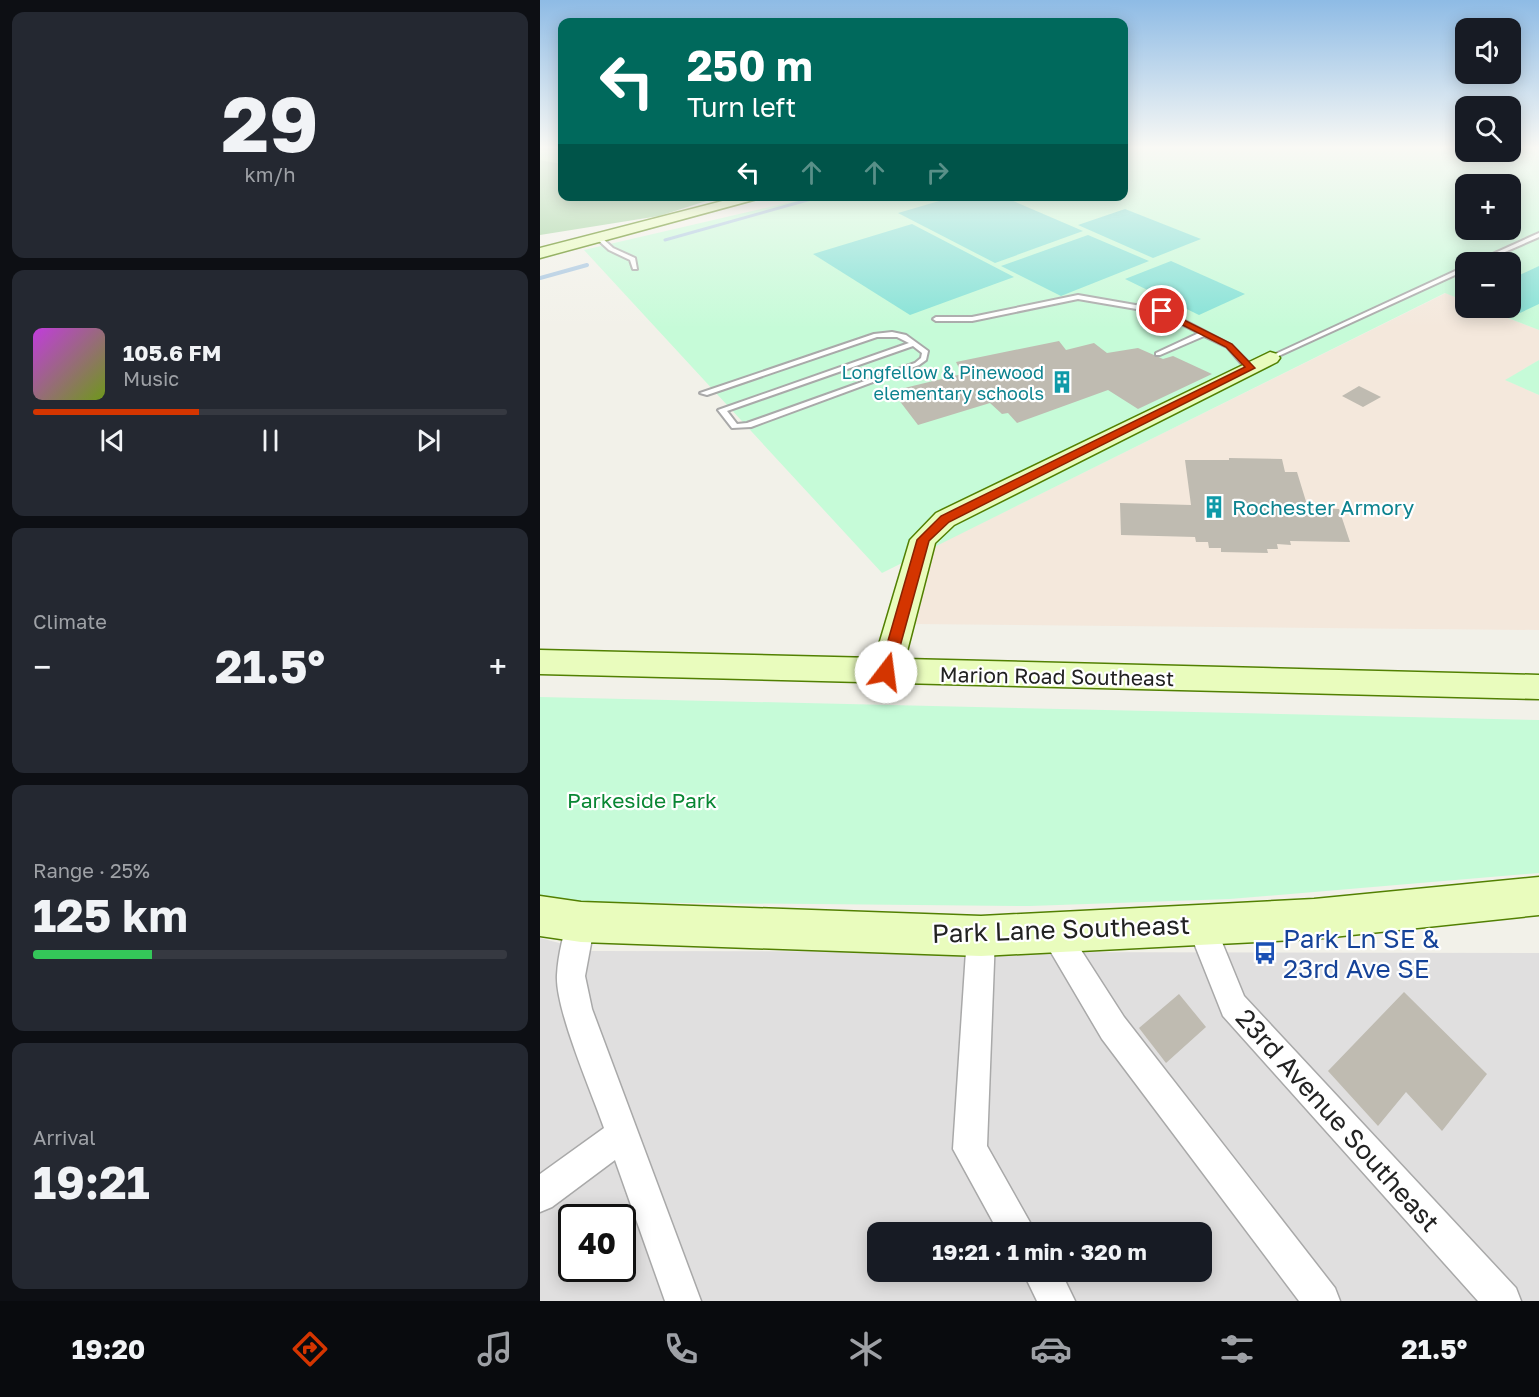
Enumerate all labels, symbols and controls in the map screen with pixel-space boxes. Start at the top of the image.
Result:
map controls [1455,18,1521,318]
button: sound [1455,18,1521,84]
text: 250 m [687,40,813,90]
icon: left [588,42,666,120]
text: 29 [221,76,319,169]
text: Turn left [687,91,796,123]
button: search [1455,96,1521,162]
icon: left [732,156,765,189]
icon: ahead [795,156,828,189]
icon: ahead [858,156,891,189]
icon: right [921,156,954,189]
text: km/h [245,162,295,186]
button: + [1455,174,1521,240]
button: − [1455,252,1521,318]
pin [1136,285,1187,336]
icon: arrive [1145,294,1178,327]
text: 105.6 FM [123,339,221,366]
place label: Longfellow & Pinewood elementary schools [842,361,1044,404]
text: Music [123,366,179,390]
building icon: Longfellow & Pinewood elementary schools [1049,369,1075,395]
icon: previous [96,424,129,457]
icon: pause [254,424,287,457]
icon: next [412,424,445,457]
building icon: Rochester Armory [1201,494,1227,520]
place label: Rochester Armory [1232,494,1415,520]
text: Climate [33,609,107,633]
text: 21.5° [215,639,325,693]
position arrow [854,640,918,704]
text: − [33,647,51,686]
text: + [489,647,507,686]
street label: Marion Road Southeast [939,661,1175,691]
park label: Parkeside Park [567,787,717,813]
text: Range · 25% [33,858,150,882]
text: 125 km [33,888,188,942]
street label: Park Lane Southeast [931,909,1191,949]
place label: Park Ln SE & 23rd Ave SE [1283,923,1440,984]
bus stop icon: Park Ln SE & 23rd Ave SE [1252,940,1278,966]
street label: 23rd Avenue Southeast [1230,1002,1446,1238]
text: Arrival [33,1125,96,1149]
text: 19:21 [33,1155,150,1209]
speed limit sign: 40 [558,1204,636,1282]
text: 19:21 · 1 min · 320 m [932,1238,1147,1265]
icon: directions [289,1328,331,1370]
icon: music [474,1328,516,1370]
icon: phone [660,1328,702,1370]
icon: climate [845,1328,887,1370]
icon: car [1030,1328,1072,1370]
icon: filters [1216,1328,1258,1370]
text: 19:20 [72,1333,145,1365]
text: 21.5° [1401,1333,1467,1365]

